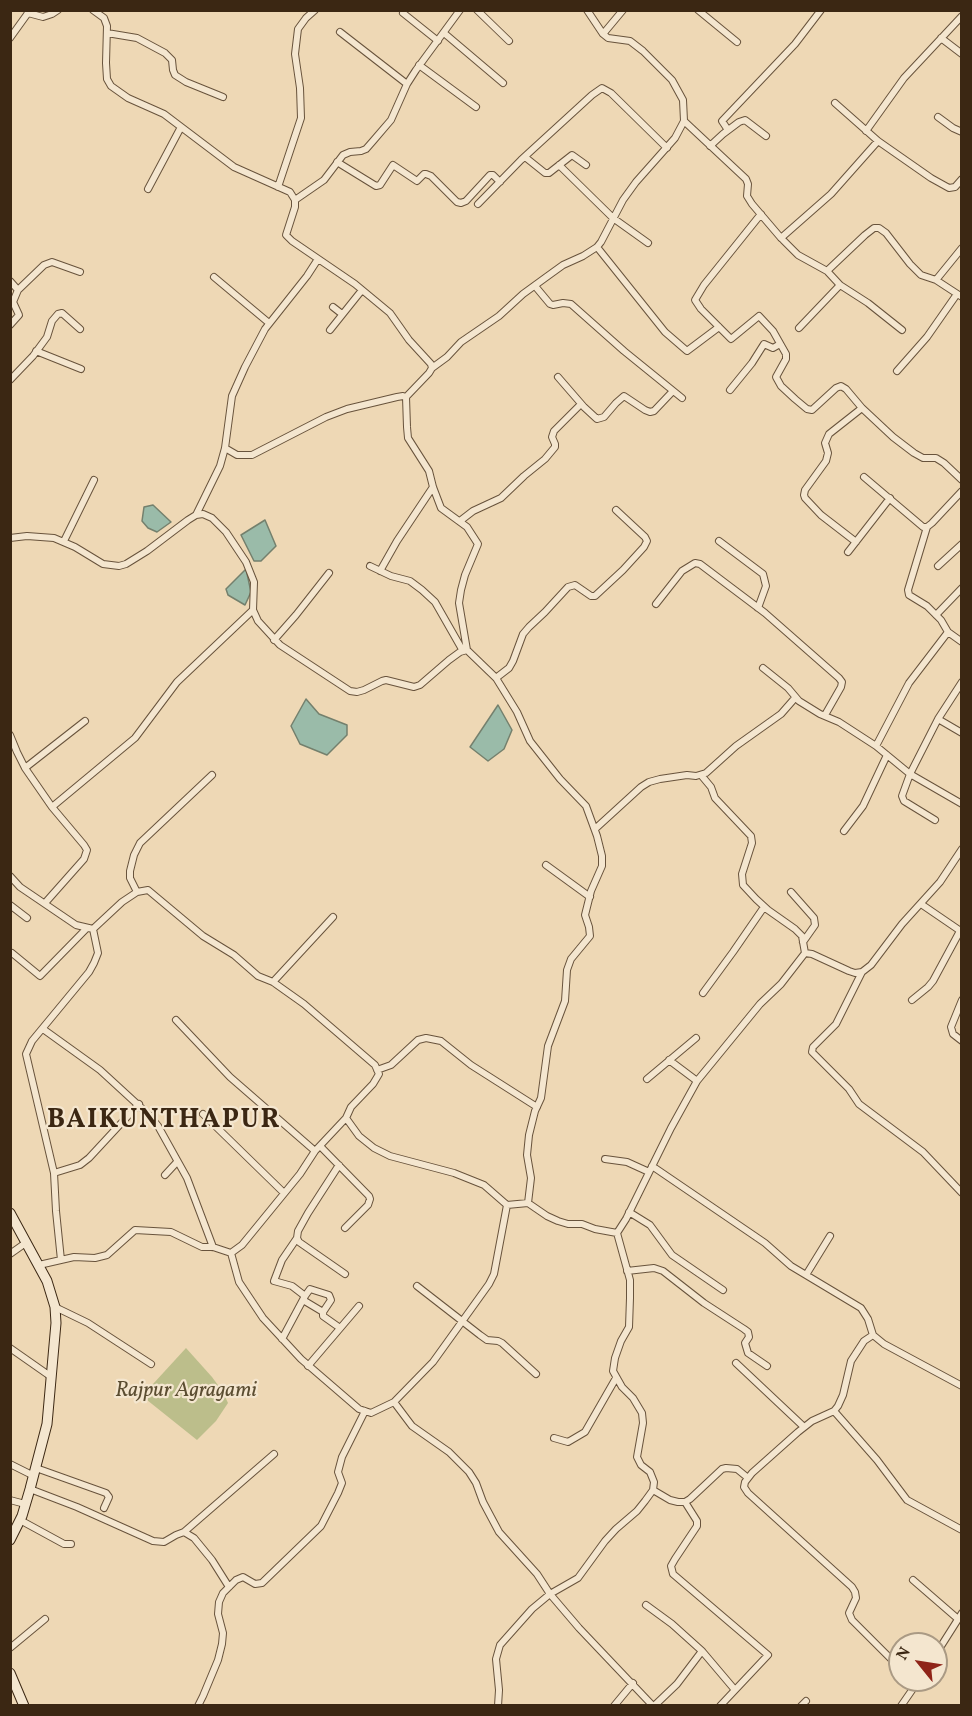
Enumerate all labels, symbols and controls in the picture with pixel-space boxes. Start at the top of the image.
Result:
district label: BAIKUNTHAPUR [47,1106,281,1138]
park label: Rajpur Agragami [115,1379,257,1405]
north arrow [888,1632,948,1692]
text: N [892,1643,917,1665]

